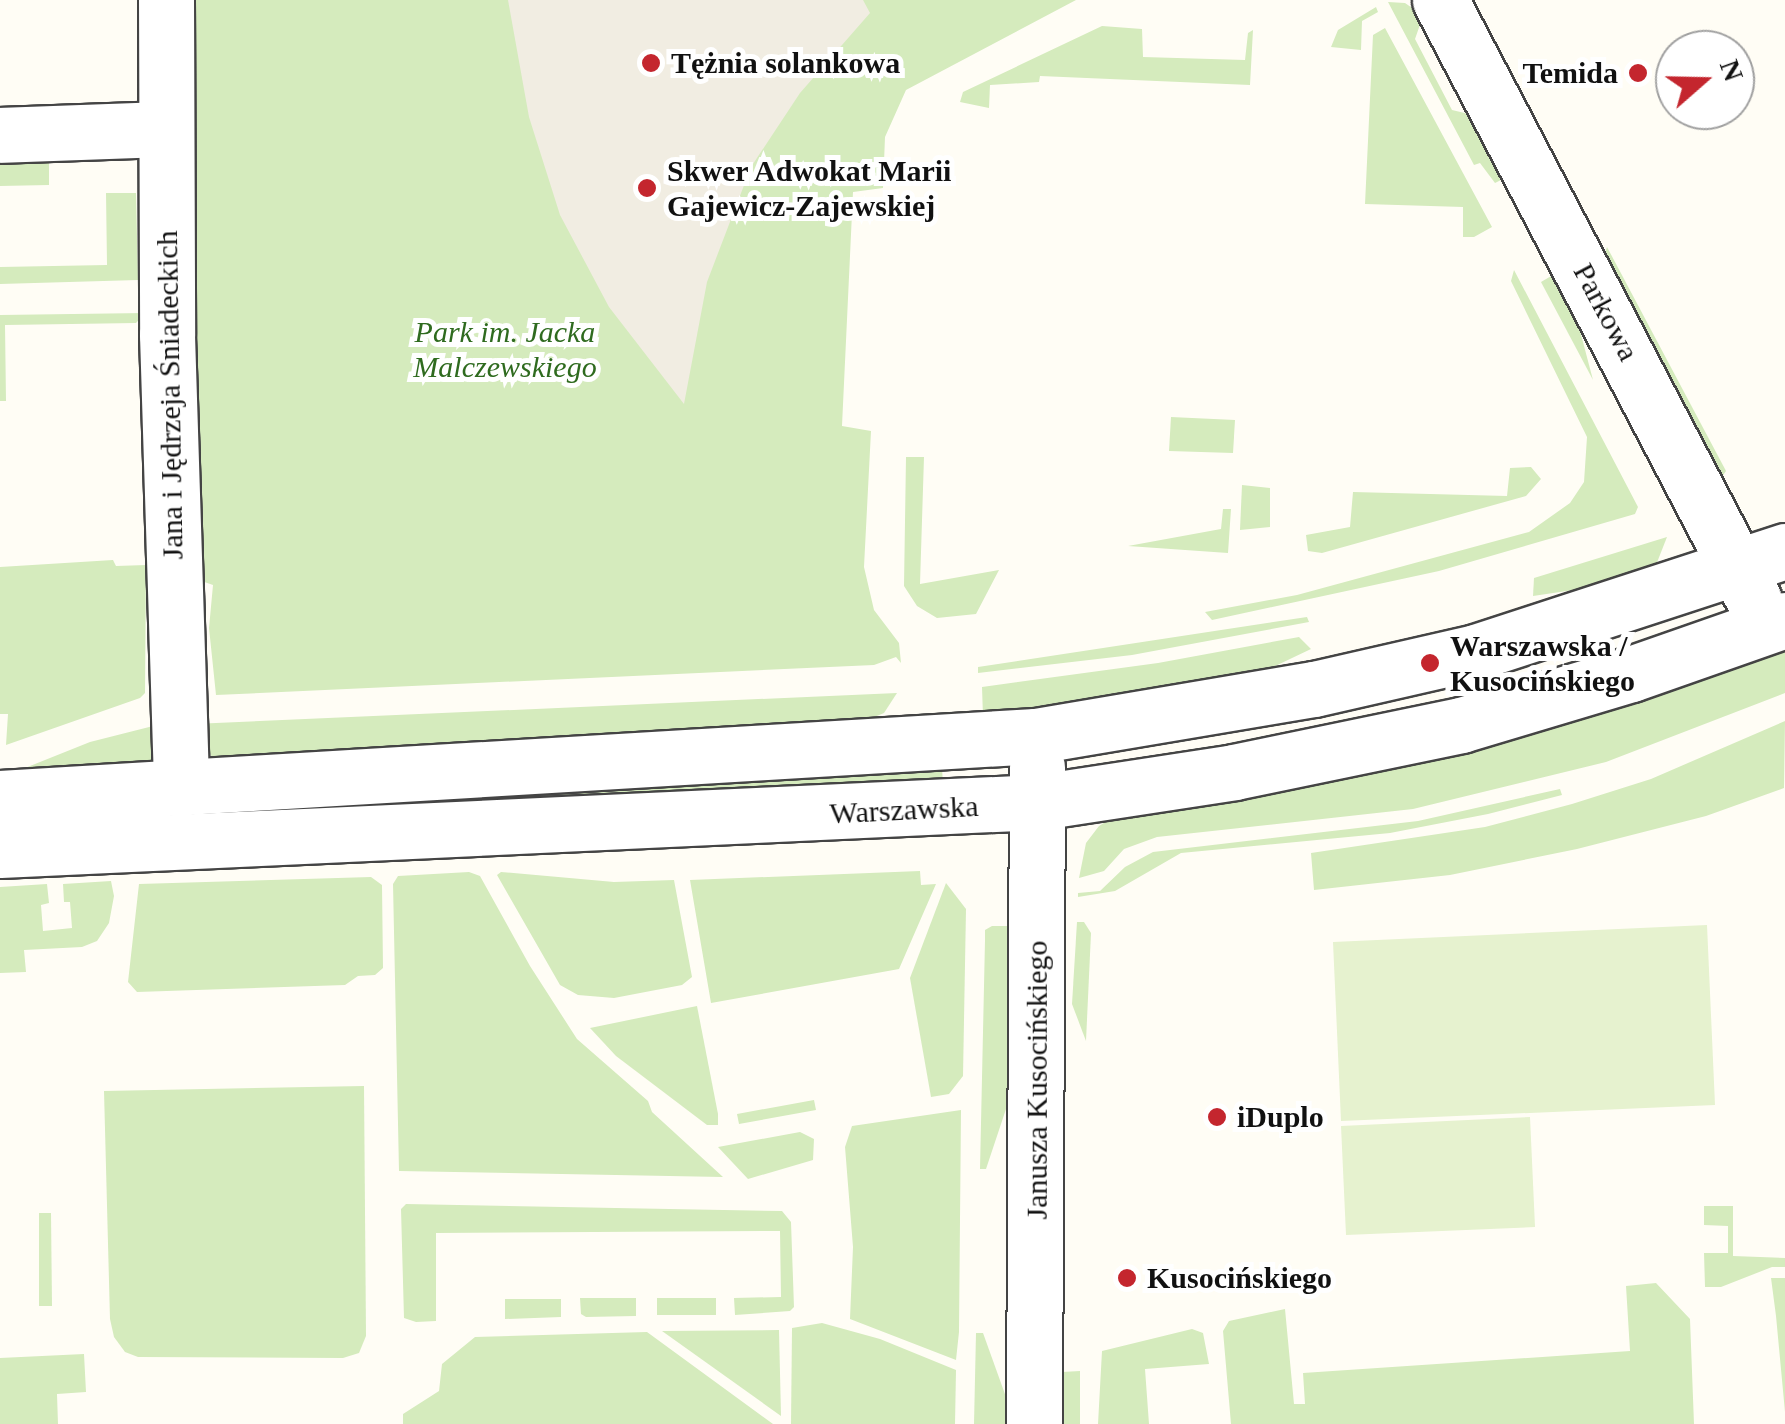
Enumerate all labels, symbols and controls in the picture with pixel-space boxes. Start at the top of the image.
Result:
north arrow [1655,30,1755,130]
place label: Tężnia solankowa [671,45,900,81]
marker: Tężnia solankowa [640,52,662,74]
place label: Temida [1522,55,1618,91]
text: N [1714,55,1750,85]
marker: Temida [1627,62,1649,84]
place label: Skwer Adwokat Marii Gajewicz-Zajewskiej [667,153,954,224]
marker: Skwer Adwokat Marii Gajewicz-Zajewskiej [636,177,658,199]
street label: Jana i Jędrzeja Śniadeckich [149,230,191,560]
street label: Parkowa [1565,257,1647,367]
park label: Park im. Jacka Malczewskiego [413,314,597,384]
place label: Warszawska / Kusocińskiego [1450,628,1635,698]
marker: Warszawska / Kusocińskiego [1419,652,1441,674]
street label: Warszawska [829,788,979,832]
street label: Janusza Kusocińskiego [1019,940,1055,1220]
place label: iDuplo [1237,1099,1324,1135]
marker: iDuplo [1206,1106,1228,1128]
place label: Kusocińskiego [1147,1260,1332,1296]
marker: Kusocińskiego [1116,1267,1138,1289]

